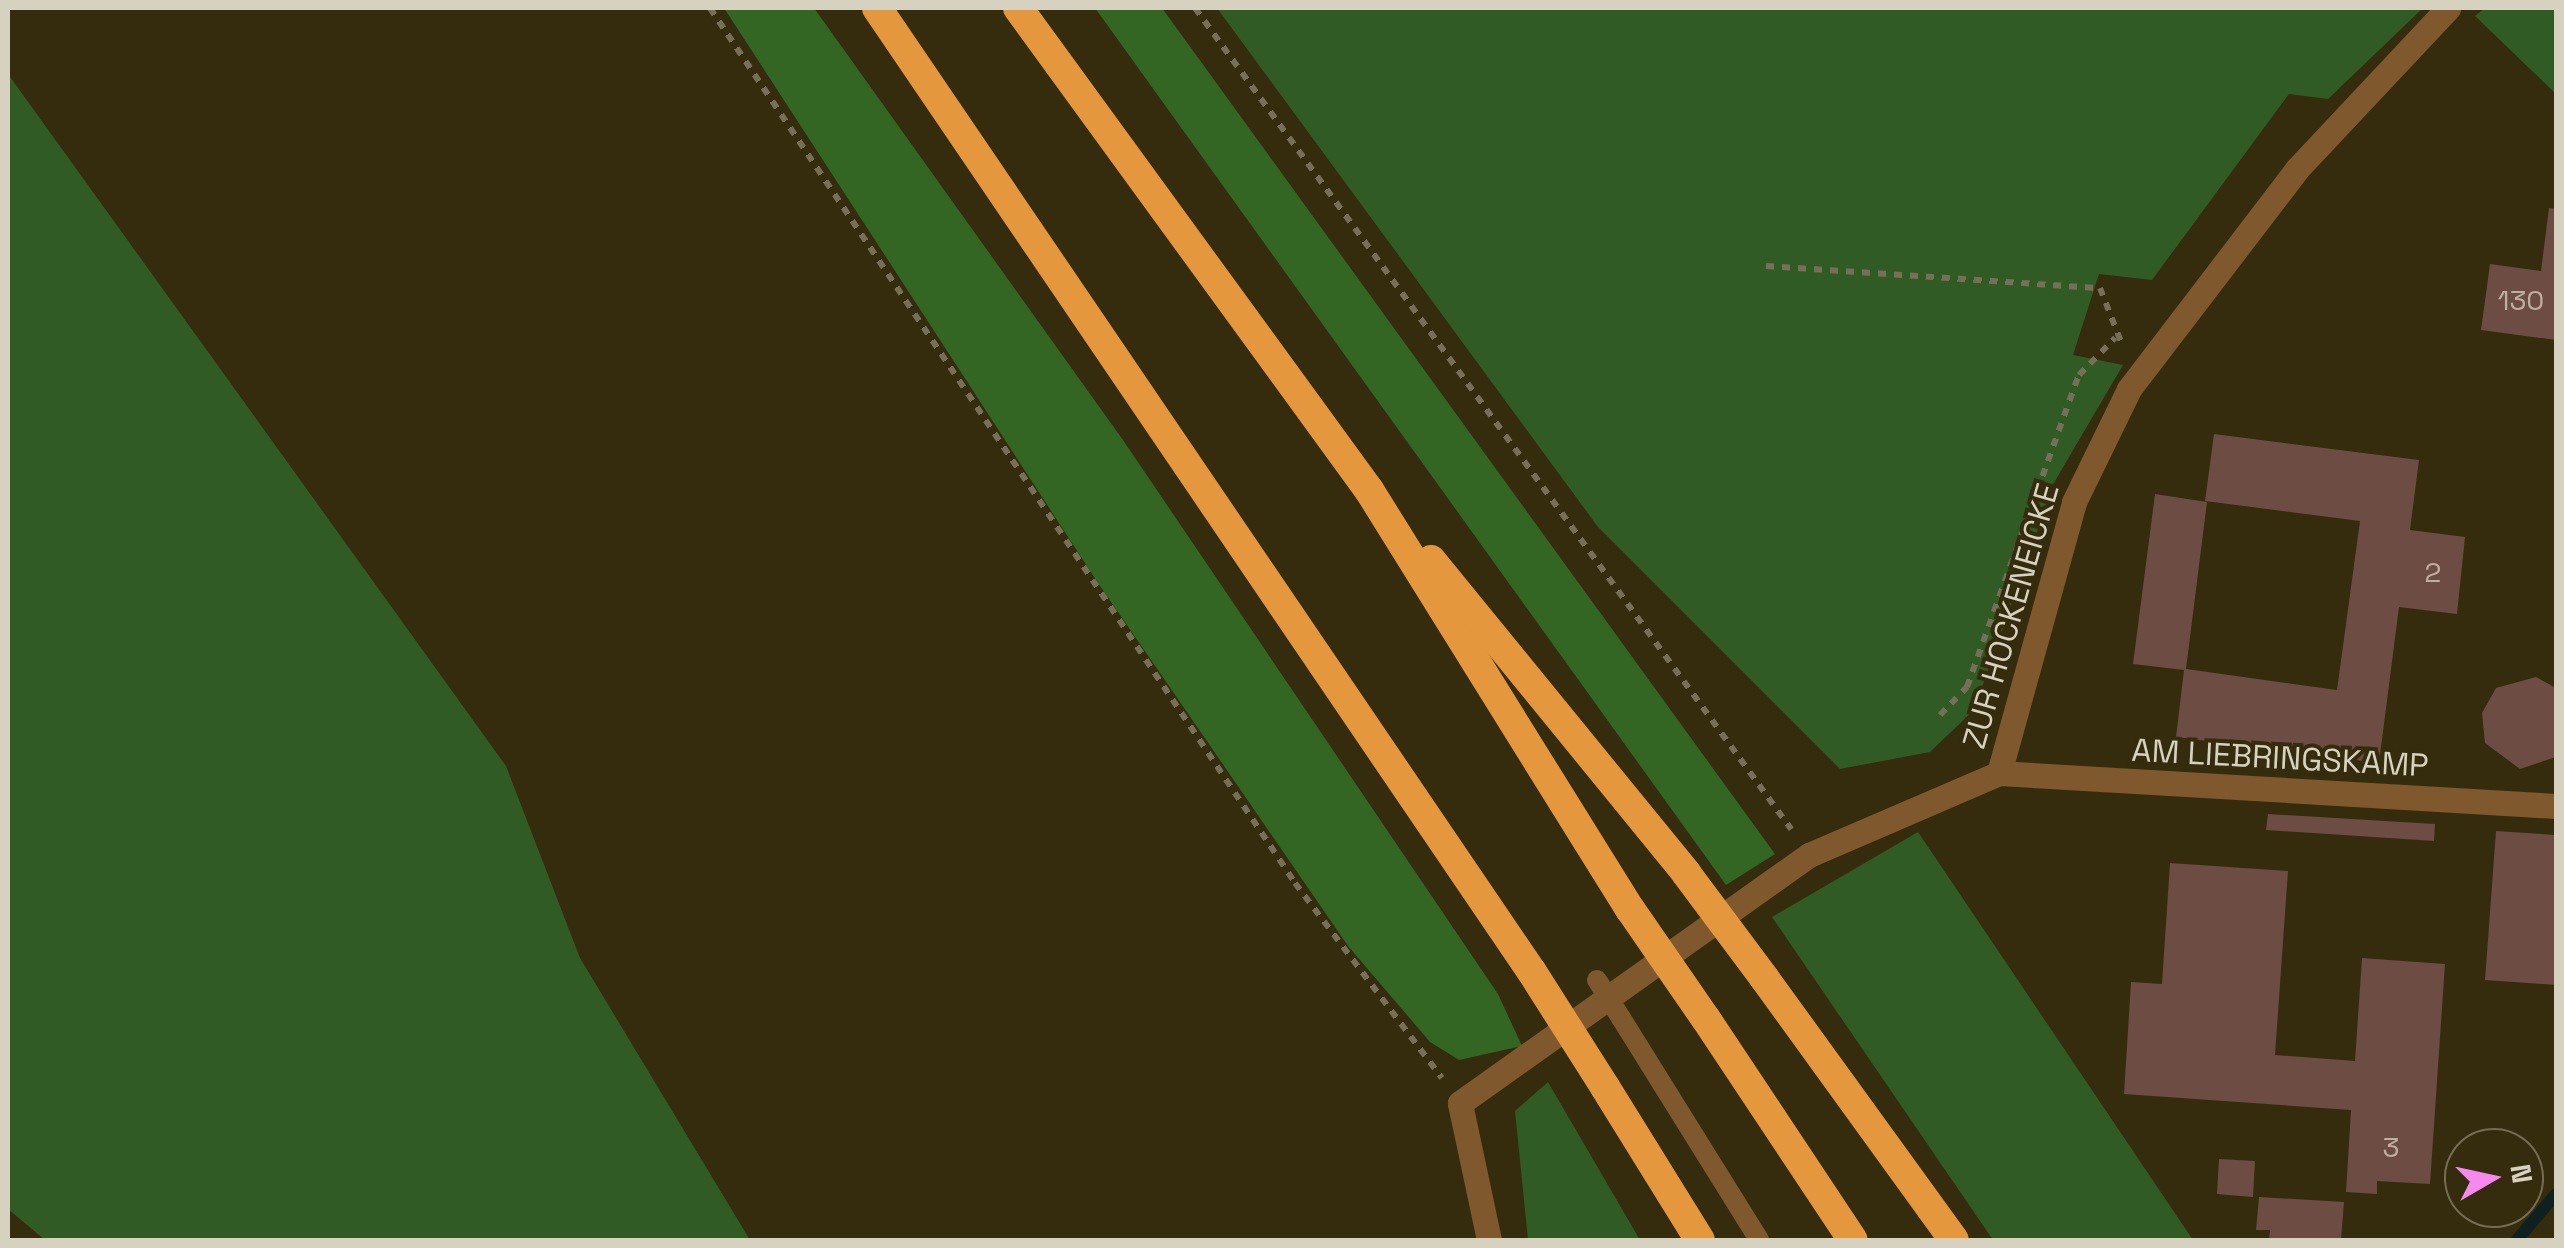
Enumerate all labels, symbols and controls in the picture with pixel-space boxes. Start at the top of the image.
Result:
house number: 130 [2498,283,2544,317]
street label: ZUR HOCKENEICKE [1955,479,2067,753]
house number: 2 [2425,555,2441,589]
street label: AM LIEBRINGSKAMP [2131,731,2429,785]
north arrow [2444,1128,2544,1228]
house number: 3 [2383,1130,2399,1164]
text: N [2502,1162,2541,1186]

